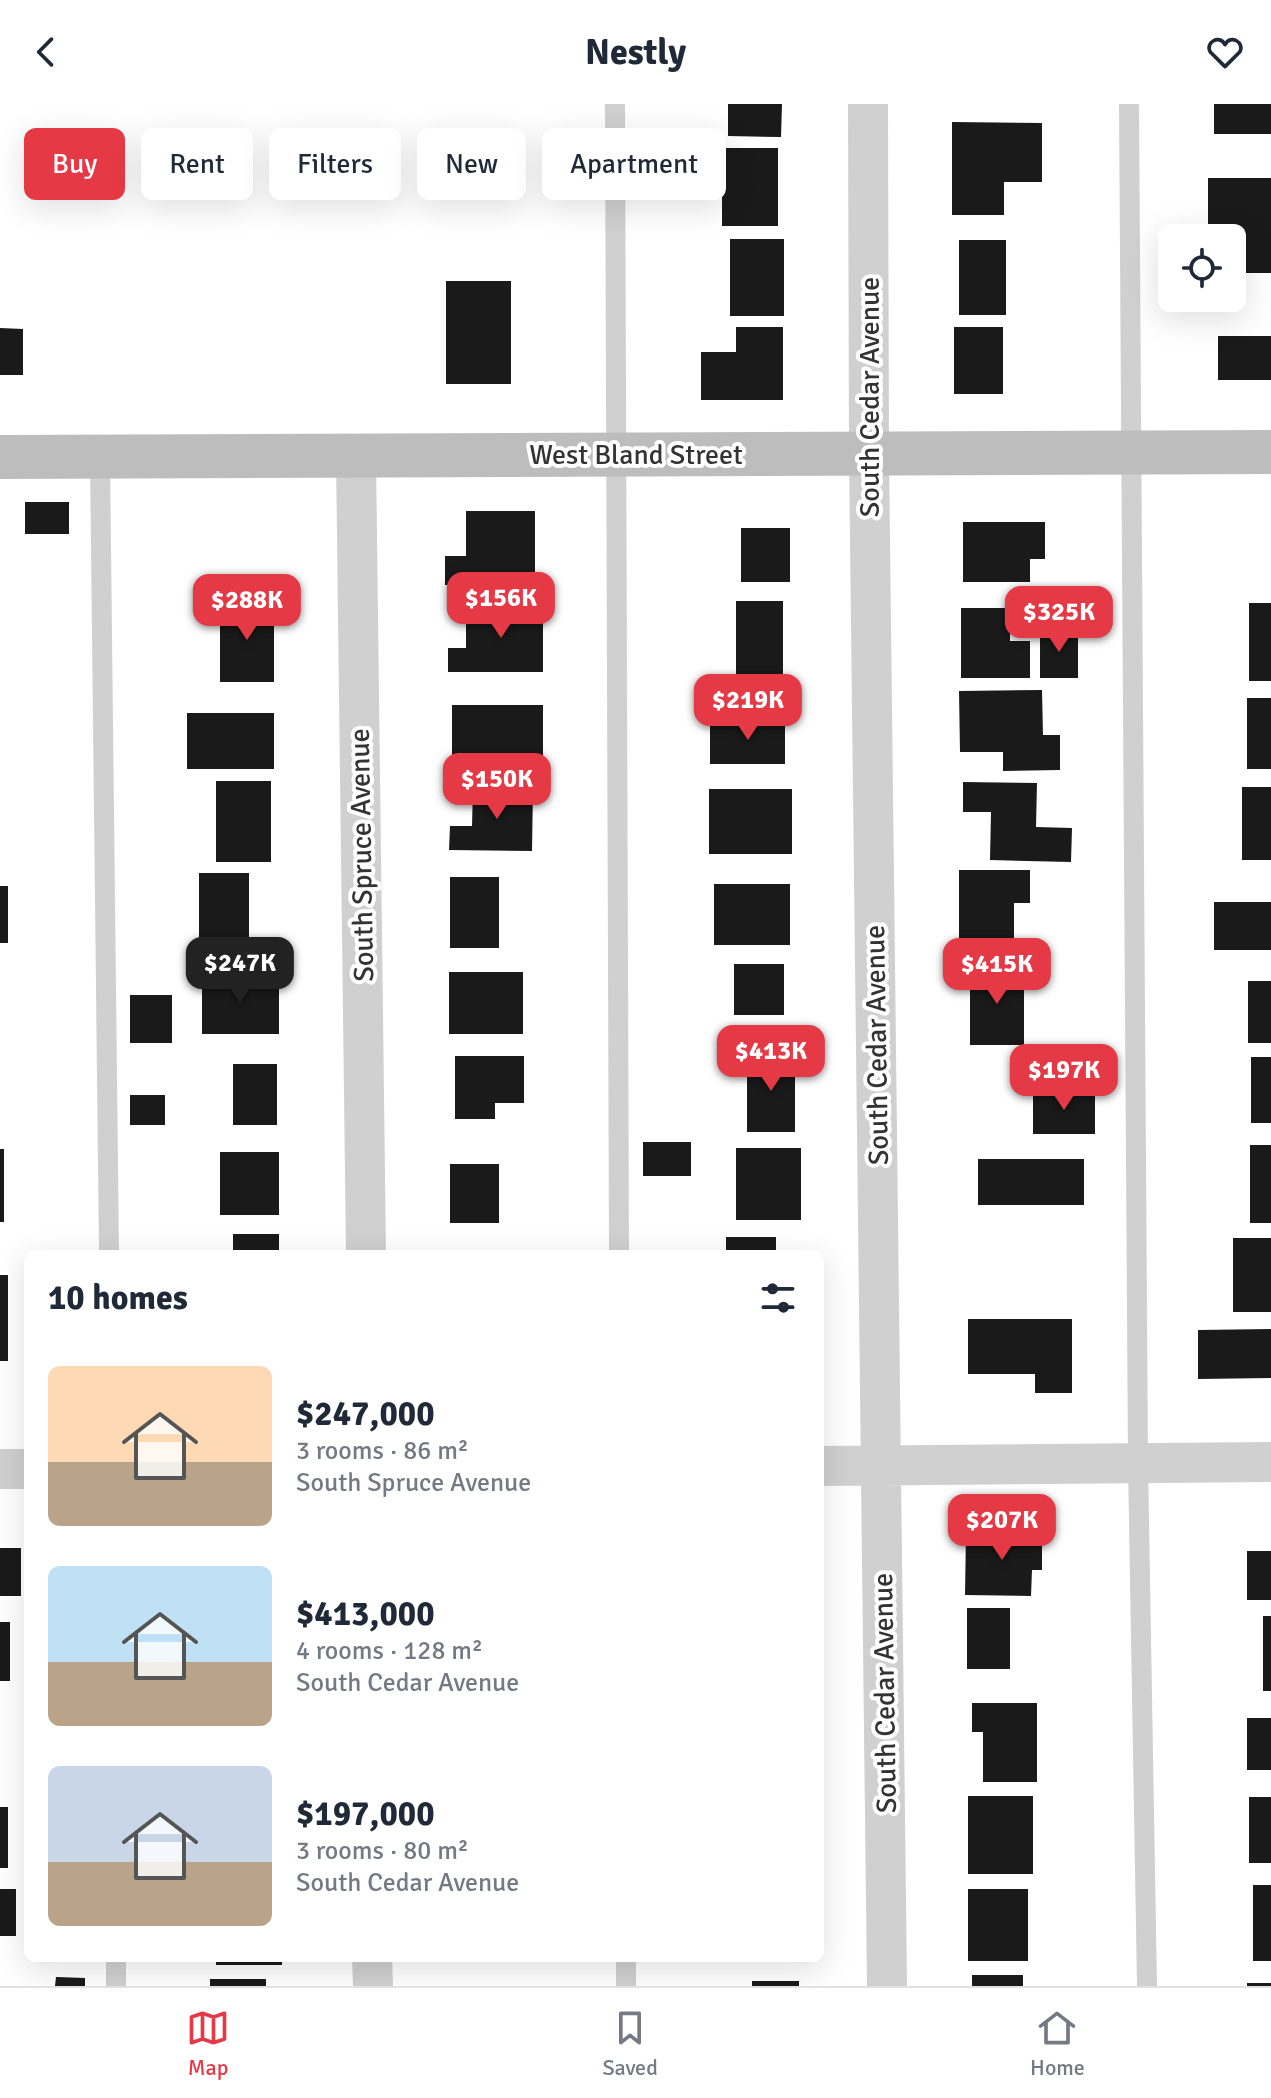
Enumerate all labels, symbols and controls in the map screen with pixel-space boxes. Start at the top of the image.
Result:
icon: back [24,30,68,74]
text: Nestly [585,30,686,75]
icon: heart [1203,30,1247,74]
chip: Buy [24,128,125,200]
chip: Rent [141,128,253,200]
chip: Filters [269,128,401,200]
chip: New [417,128,526,200]
chip: Apartment [542,128,726,200]
map controls [1158,224,1246,312]
button: locate [1158,224,1246,312]
street label: South Cedar Avenue [853,277,887,517]
street label: West Bland Street [529,438,743,472]
pin: $156K [445,572,557,640]
pin: $288K [191,574,303,642]
text: $156K [465,582,537,614]
text: $288K [211,584,283,616]
pin: $325K [1003,586,1115,654]
text: $325K [1023,596,1095,628]
pin: $219K [692,674,804,742]
text: $219K [712,684,784,716]
street label: South Spruce Avenue [343,728,381,982]
pin: $150K [441,753,553,821]
text: $150K [461,763,533,795]
street label: South Cedar Avenue [858,924,896,1165]
pin: $247K [184,937,296,1005]
pin: $415K [941,938,1053,1006]
text: $247K [204,947,276,979]
text: $415K [961,948,1033,980]
pin: $413K [715,1025,827,1093]
text: $413K [735,1035,807,1067]
pin: $197K [1008,1044,1120,1112]
text: $197K [1028,1054,1100,1086]
icon: filters [756,1276,800,1320]
text: 10 homes [48,1277,188,1319]
text: $247,000 [296,1393,435,1435]
icon: home [112,1398,208,1494]
text: 3 rooms · 86 m² [296,1435,469,1467]
text: South Spruce Avenue [296,1467,531,1499]
pin: $207K [946,1494,1058,1562]
text: $207K [966,1504,1038,1536]
street label: South Cedar Avenue [866,1572,904,1813]
text: $413,000 [296,1593,435,1635]
icon: home [112,1598,208,1694]
text: 4 rooms · 128 m² [296,1635,483,1667]
text: South Cedar Avenue [296,1667,519,1699]
text: $197,000 [296,1793,435,1835]
icon: home [112,1798,208,1894]
text: 3 rooms · 80 m² [296,1835,469,1867]
text: South Cedar Avenue [296,1867,519,1899]
tab: Map [186,2006,230,2081]
tab: Saved [602,2006,658,2081]
tab: Home [1030,2006,1085,2081]

